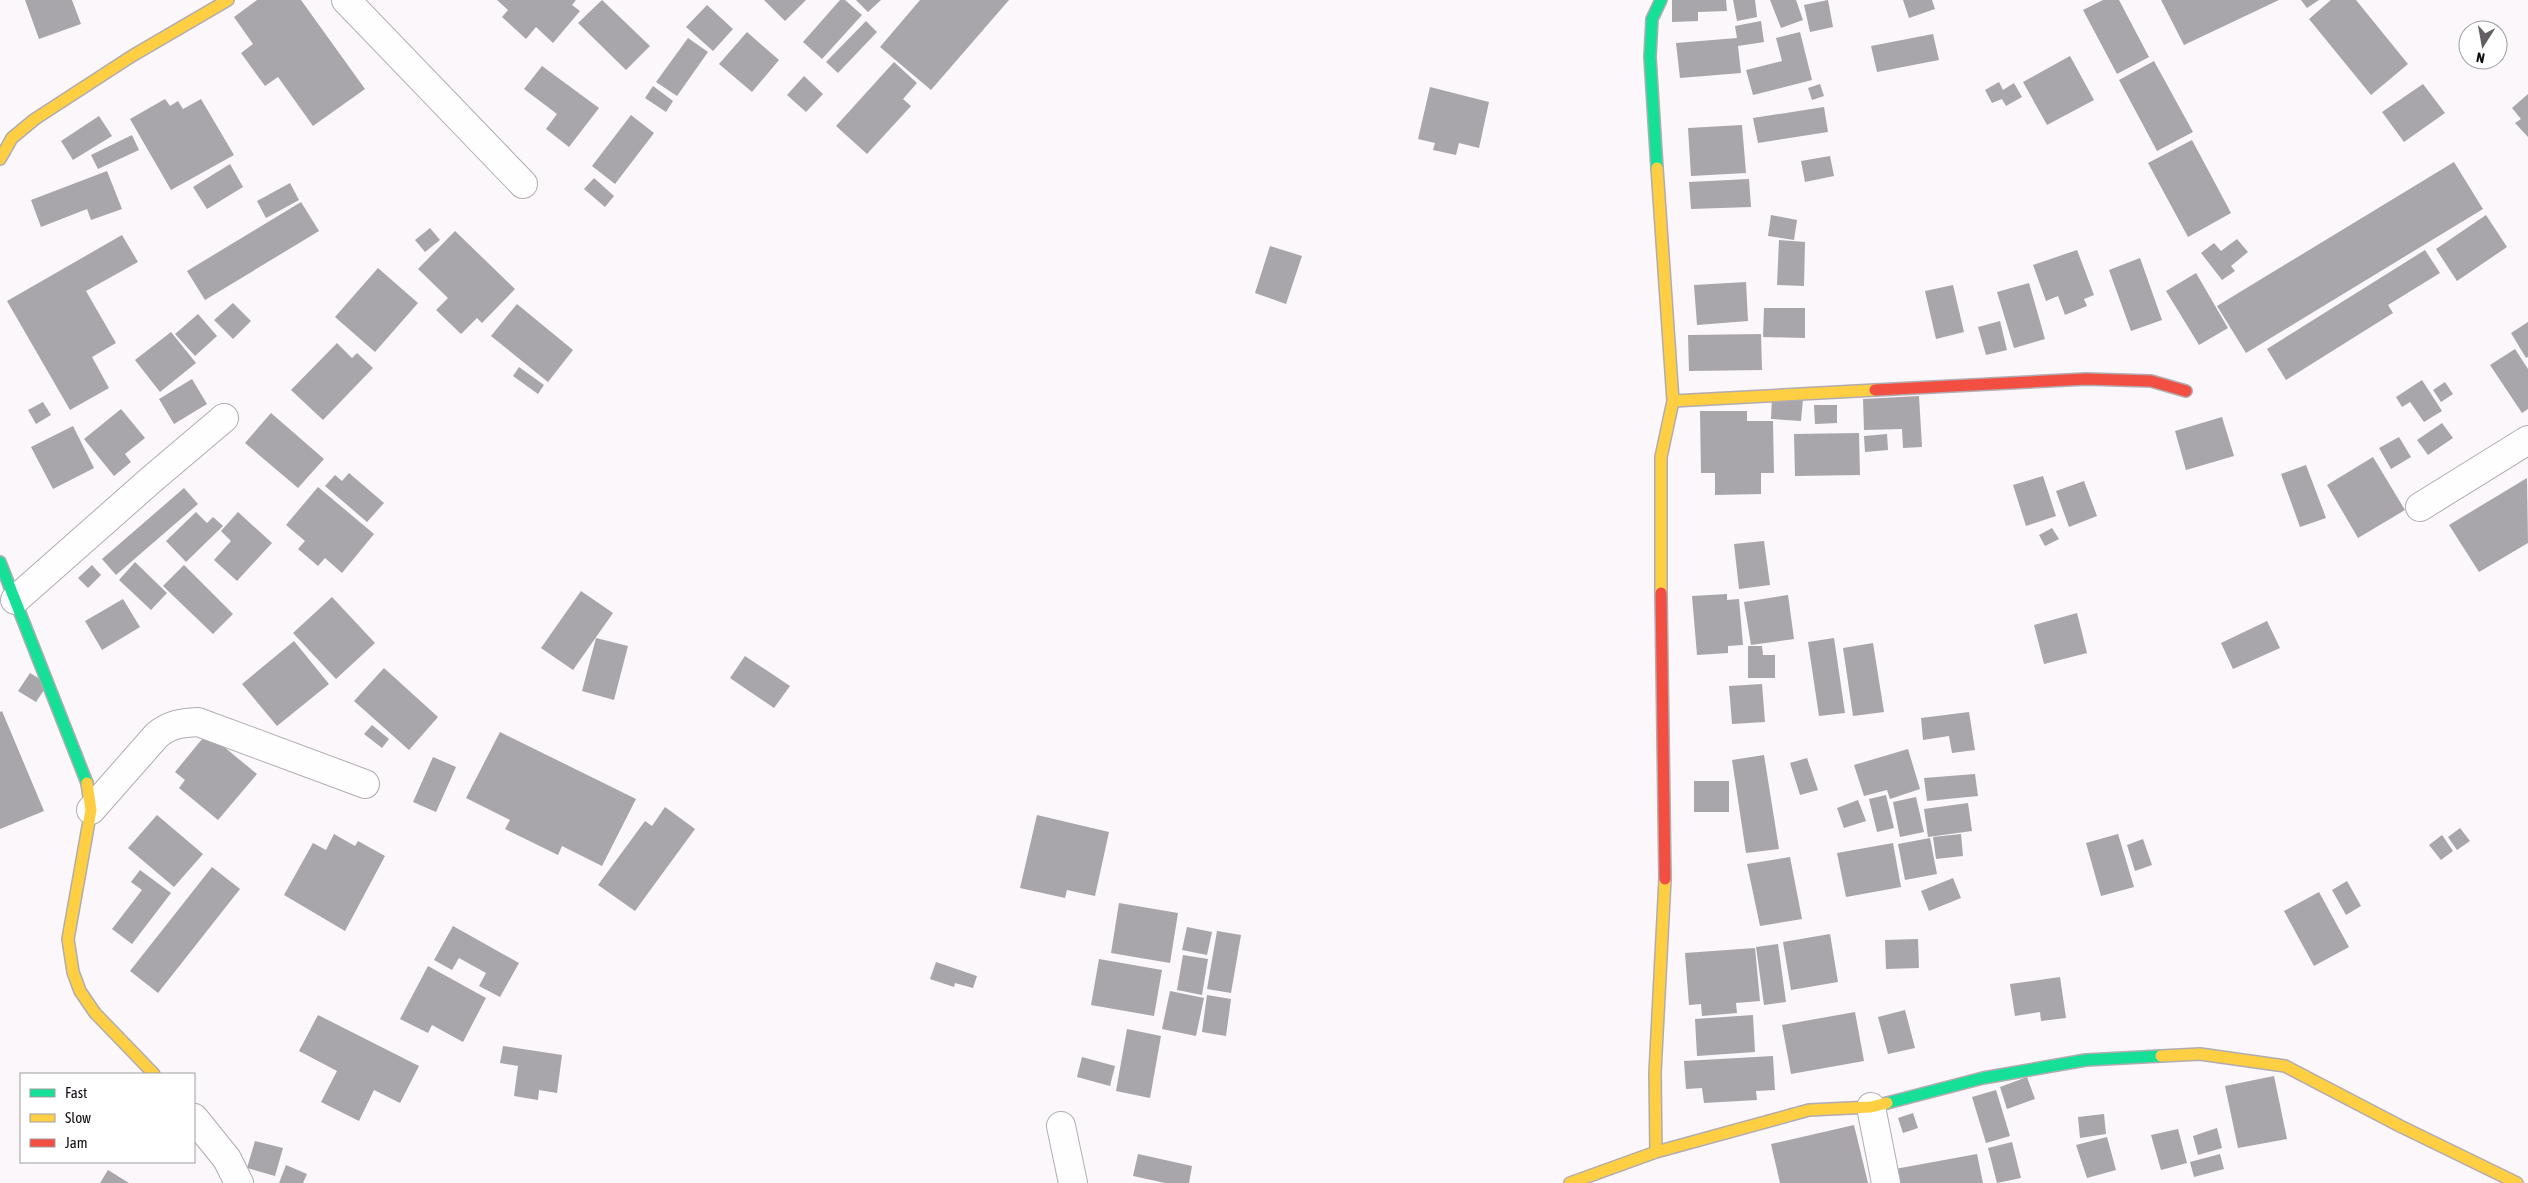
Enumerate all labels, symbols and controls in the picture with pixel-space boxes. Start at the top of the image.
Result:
north arrow [2458,20,2508,70]
text: N [2475,49,2486,66]
legend [20,1073,195,1163]
text: Fast [65,1084,87,1101]
text: Slow [65,1109,91,1126]
text: Jam [65,1134,88,1151]

